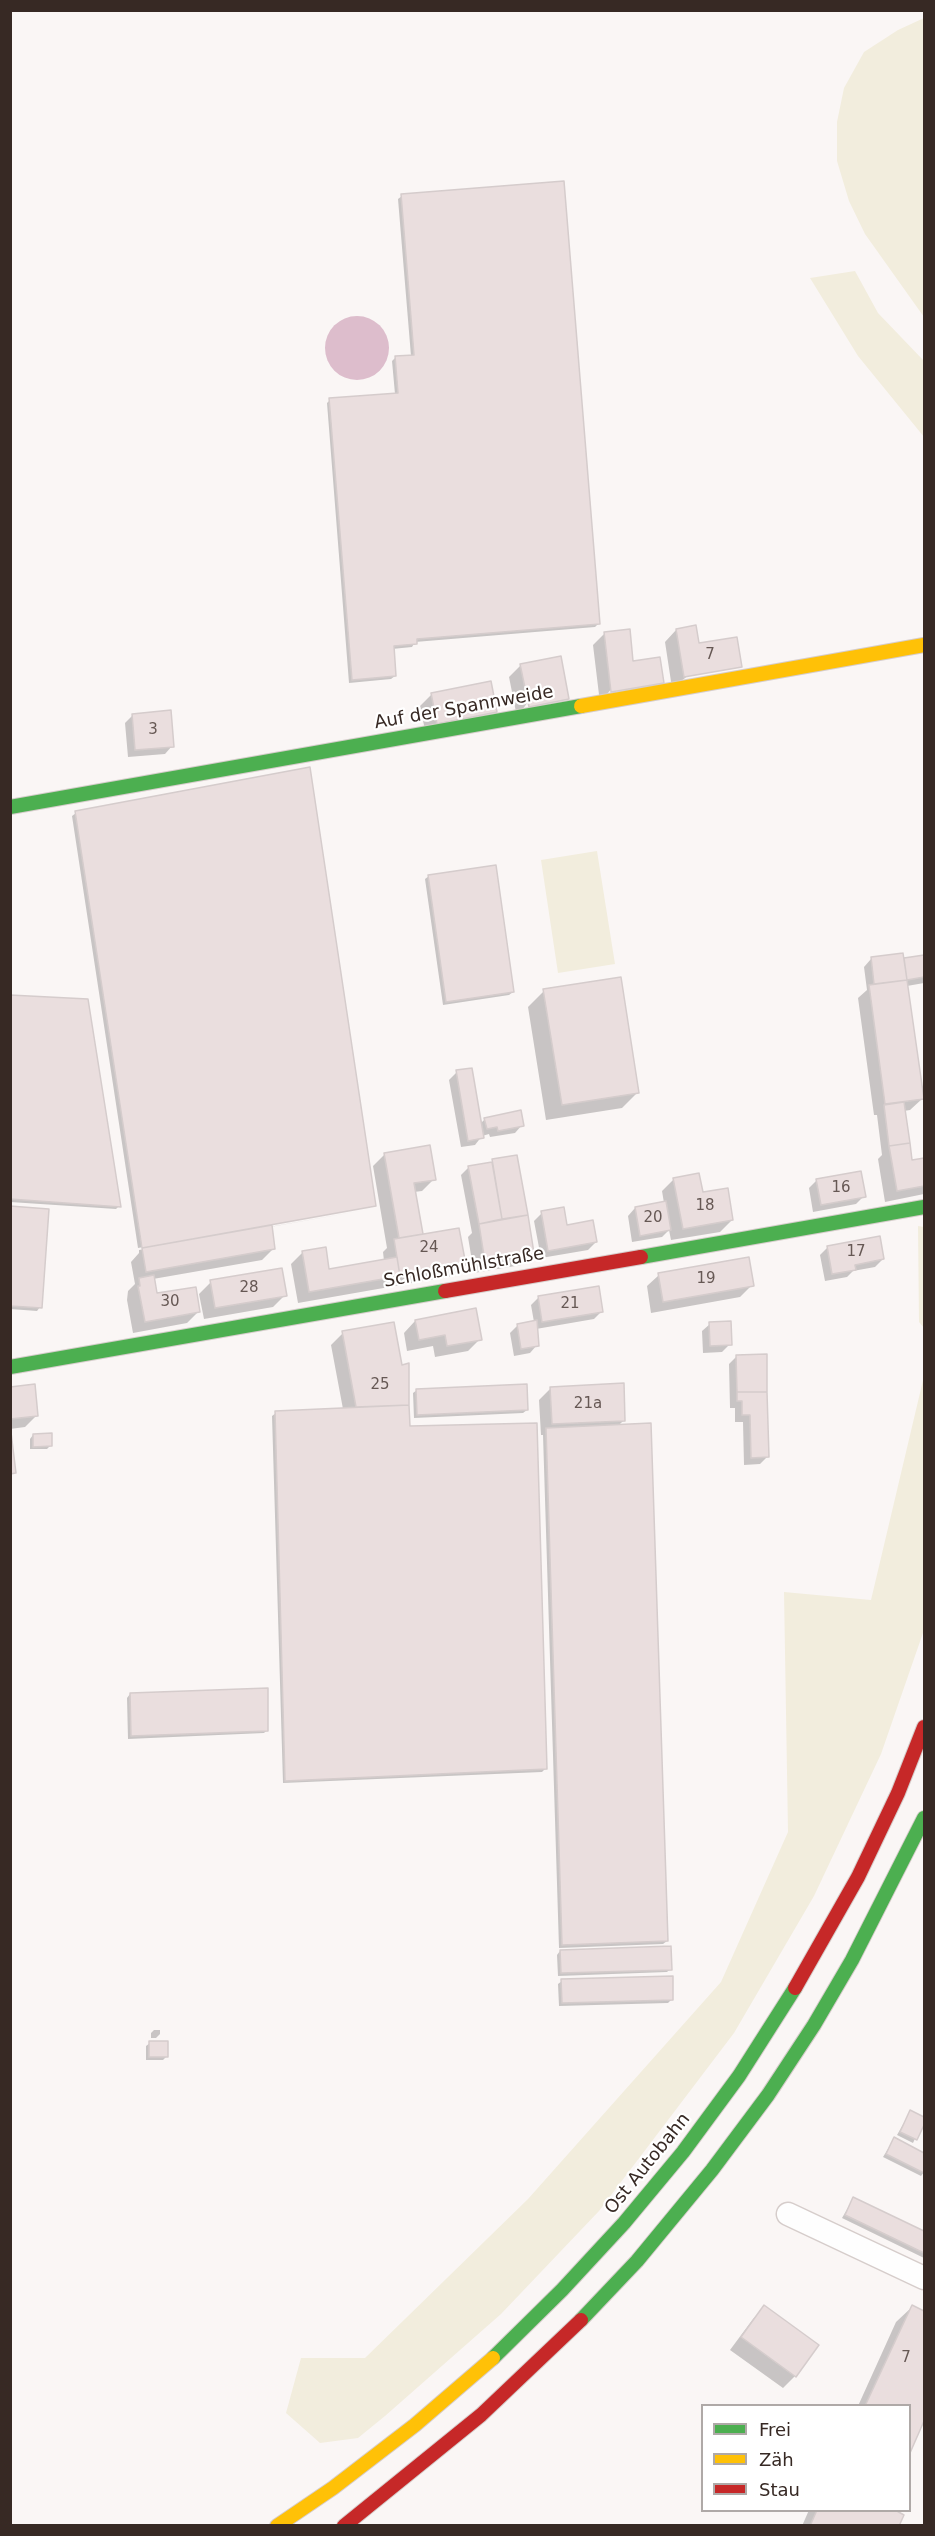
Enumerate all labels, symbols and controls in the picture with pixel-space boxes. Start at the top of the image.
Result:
house number: 7 [705,646,715,664]
street label: Auf der Spannweide [373,682,555,734]
house number: 3 [148,721,158,739]
house number: 16 [831,1179,851,1197]
house number: 18 [695,1197,715,1215]
house number: 20 [643,1209,663,1227]
house number: 24 [419,1239,439,1257]
street label: Schloßmühlstraße [382,1243,546,1293]
house number: 17 [846,1243,866,1261]
house number: 19 [696,1270,716,1288]
house number: 28 [239,1279,259,1297]
house number: 30 [160,1293,180,1311]
house number: 21 [560,1295,580,1313]
house number: 25 [370,1376,390,1394]
house number: 21a [574,1395,602,1413]
street label: Ost Autobahn [601,2109,695,2219]
house number: 7 [901,2349,911,2367]
legend [701,2404,911,2512]
text: Frei [759,2419,791,2440]
text: Zäh [759,2449,794,2470]
text: Stau [759,2479,800,2500]

